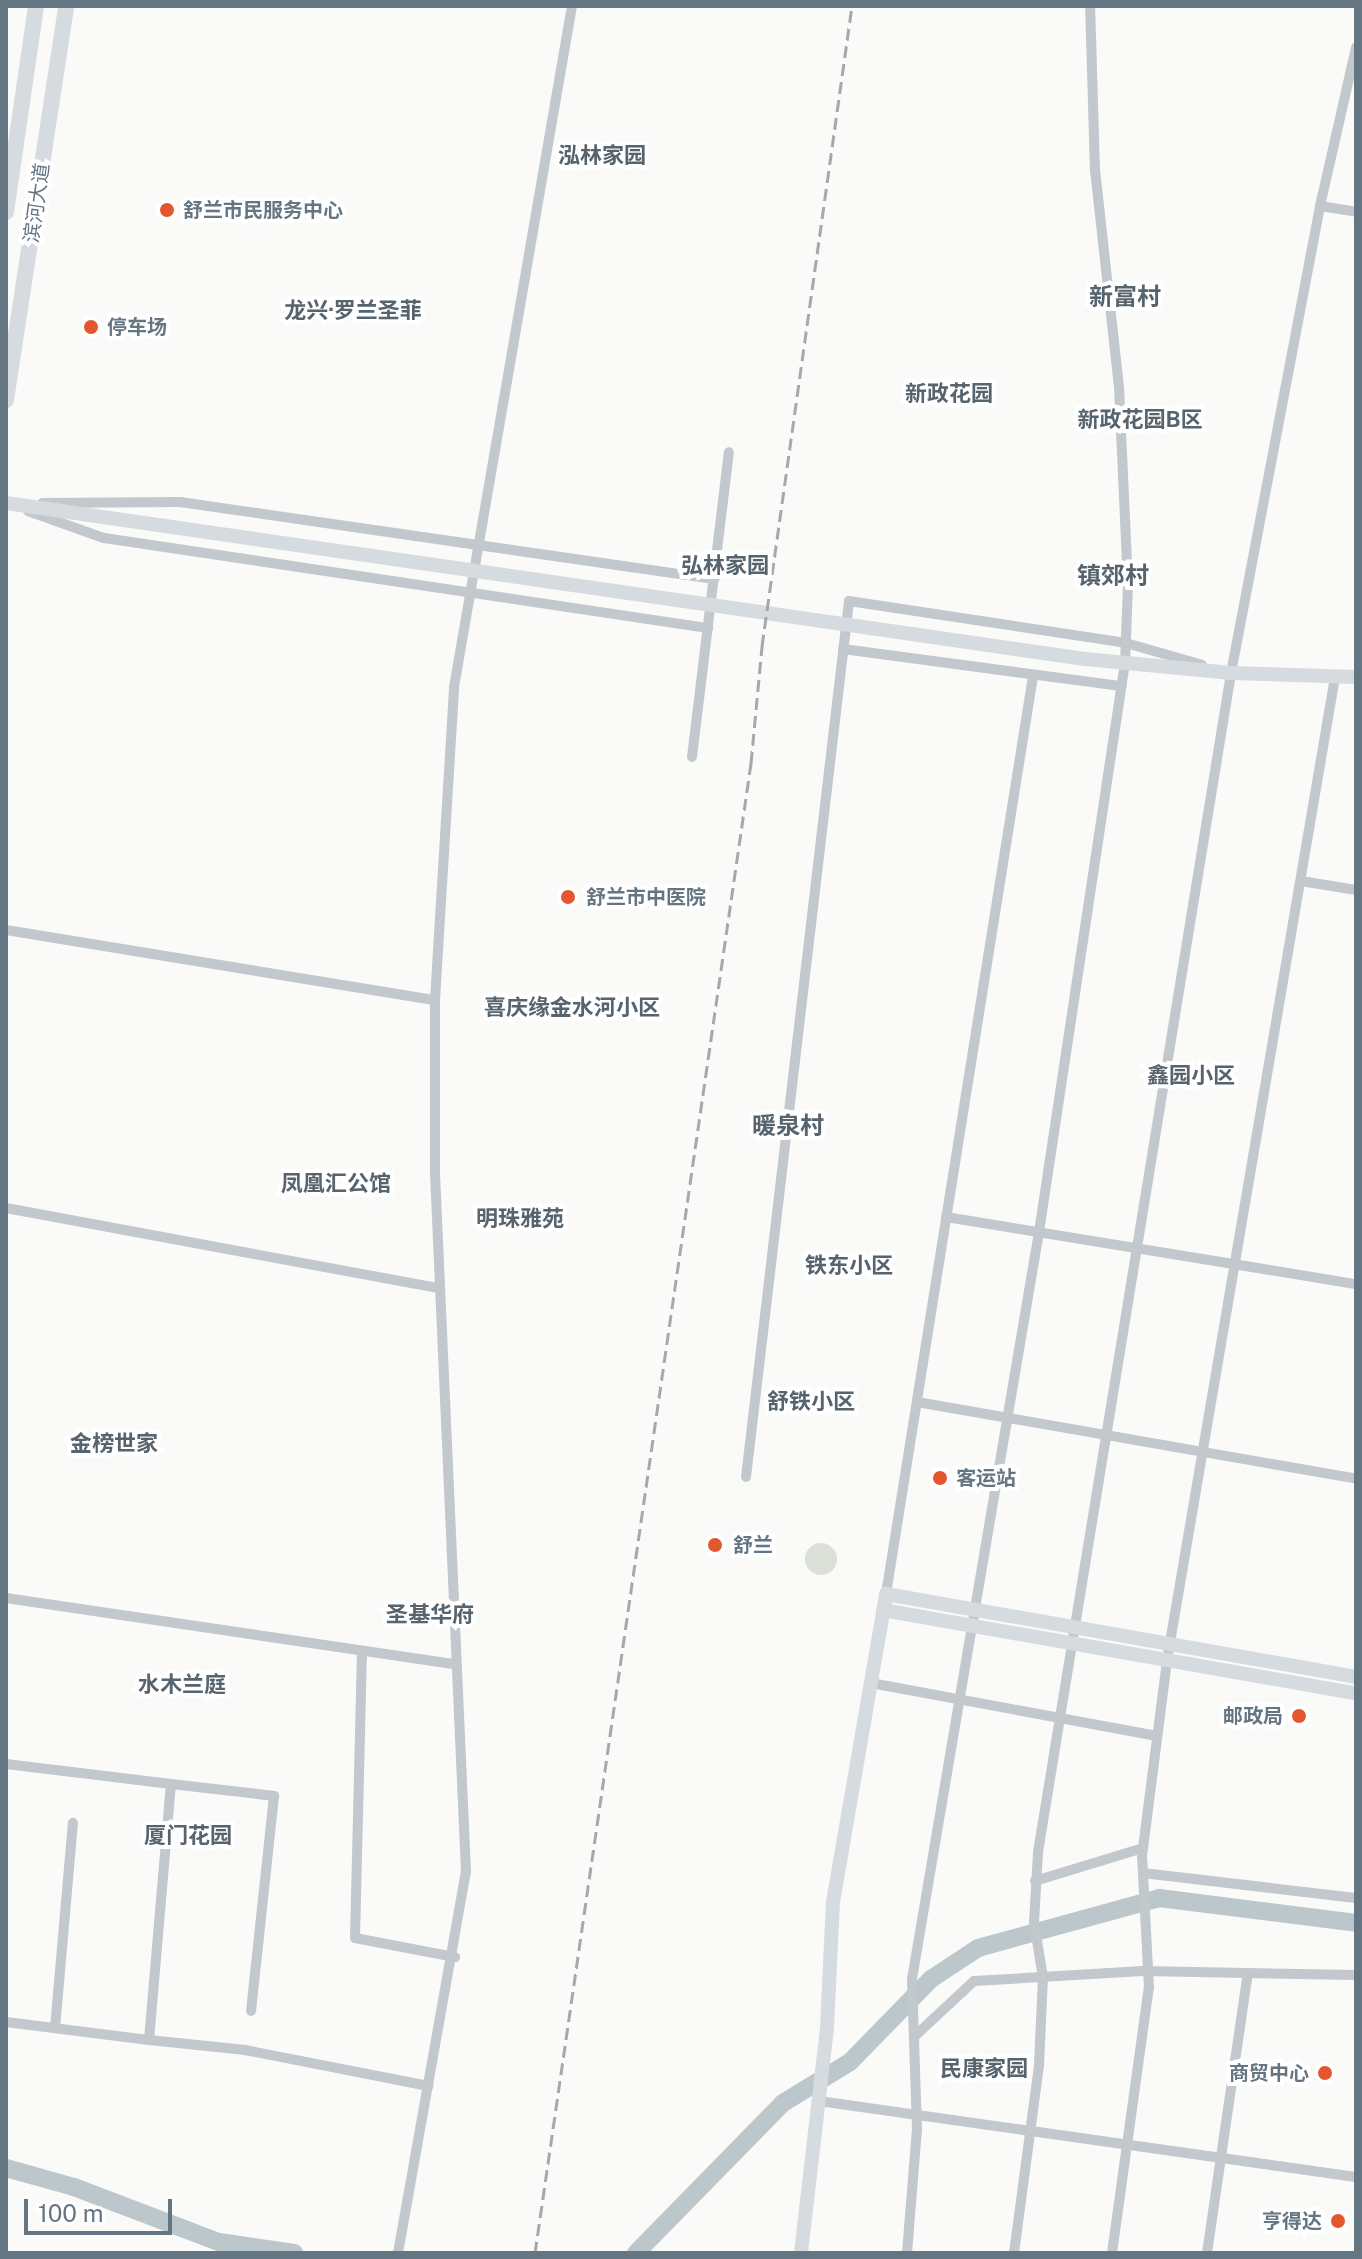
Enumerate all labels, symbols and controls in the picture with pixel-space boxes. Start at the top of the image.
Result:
district label: 泓林家园 [558,143,646,169]
street label: 滨河大道 [20,162,54,244]
place label: 舒兰市民服务中心 [183,198,343,222]
marker: 舒兰市民服务中心 [158,201,176,219]
district label: 新富村 [1089,283,1161,311]
district label: 龙兴·罗兰圣菲 [284,298,422,324]
place label: 停车场 [107,315,167,339]
marker: 停车场 [82,318,100,336]
district label: 新政花园 [905,381,993,407]
district label: 新政花园B区 [1077,407,1203,433]
district label: 弘林家园 [681,553,769,579]
district label: 镇郊村 [1077,562,1149,590]
place label: 舒兰市中医院 [586,885,706,909]
marker: 舒兰市中医院 [557,886,579,908]
district label: 喜庆缘金水河小区 [484,995,660,1021]
district label: 鑫园小区 [1147,1063,1235,1089]
district label: 暖泉村 [752,1112,824,1140]
district label: 凤凰汇公馆 [281,1171,391,1197]
district label: 明珠雅苑 [476,1206,564,1232]
district label: 铁东小区 [805,1253,893,1279]
district label: 舒铁小区 [767,1389,855,1415]
district label: 金榜世家 [70,1431,158,1457]
place label: 客运站 [956,1466,1016,1490]
marker: 客运站 [931,1469,949,1487]
place label: 舒兰 [733,1533,773,1557]
marker: 舒兰 [704,1534,726,1556]
district label: 圣基华府 [386,1602,474,1628]
district label: 水木兰庭 [138,1672,226,1698]
place label: 邮政局 [1223,1704,1283,1728]
marker: 邮政局 [1290,1707,1308,1725]
district label: 厦门花园 [144,1823,232,1849]
district label: 民康家园 [940,2056,1028,2082]
place label: 商贸中心 [1229,2061,1309,2085]
marker: 商贸中心 [1316,2064,1334,2082]
scale bar [28,2183,176,2233]
text: 100 m [38,2199,104,2227]
place label: 亨得达 [1262,2209,1322,2233]
marker: 亨得达 [1329,2212,1347,2230]

